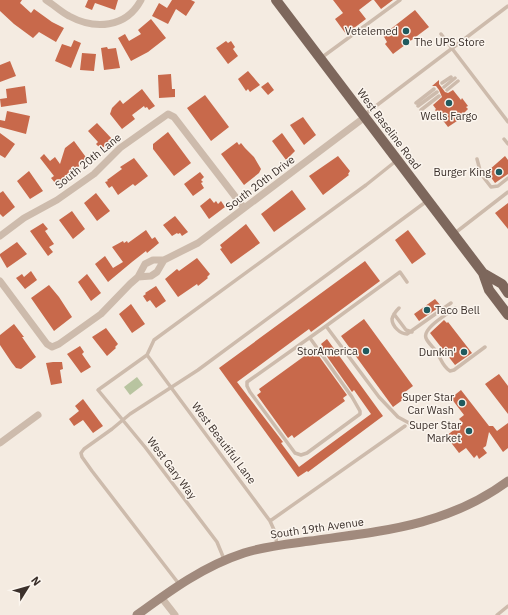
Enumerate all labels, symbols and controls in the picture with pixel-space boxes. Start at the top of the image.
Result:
place label: Vetelemed [345,24,398,38]
marker: Vetelemed [401,26,411,36]
place label: The UPS Store [414,35,485,49]
marker: The UPS Store [401,37,411,47]
street label: West Baseline Road [354,86,424,172]
marker: Wells Fargo [444,98,454,108]
place label: Wells Fargo [421,109,477,123]
street label: South 20th Lane [52,130,124,192]
street label: South 20th Drive [223,152,297,214]
place label: Burger King [434,165,491,179]
marker: Burger King [494,167,504,177]
place label: Taco Bell [435,303,480,317]
marker: Taco Bell [422,305,432,315]
place label: StorAmerica [297,344,358,358]
place label: Dunkin' [419,345,456,359]
marker: StorAmerica [361,346,371,356]
marker: Dunkin' [459,347,469,357]
place label: Super Star Car Wash [402,390,454,417]
marker: Super Star Car Wash [457,398,467,408]
street label: West Beautiful Lane [189,399,259,487]
place label: Super Star Market [409,418,461,445]
marker: Super Star Market [464,426,474,436]
street label: West Gary Way [144,434,200,502]
street label: South 19th Avenue [269,515,365,541]
north arrow [8,567,48,607]
text: N [28,574,44,588]

